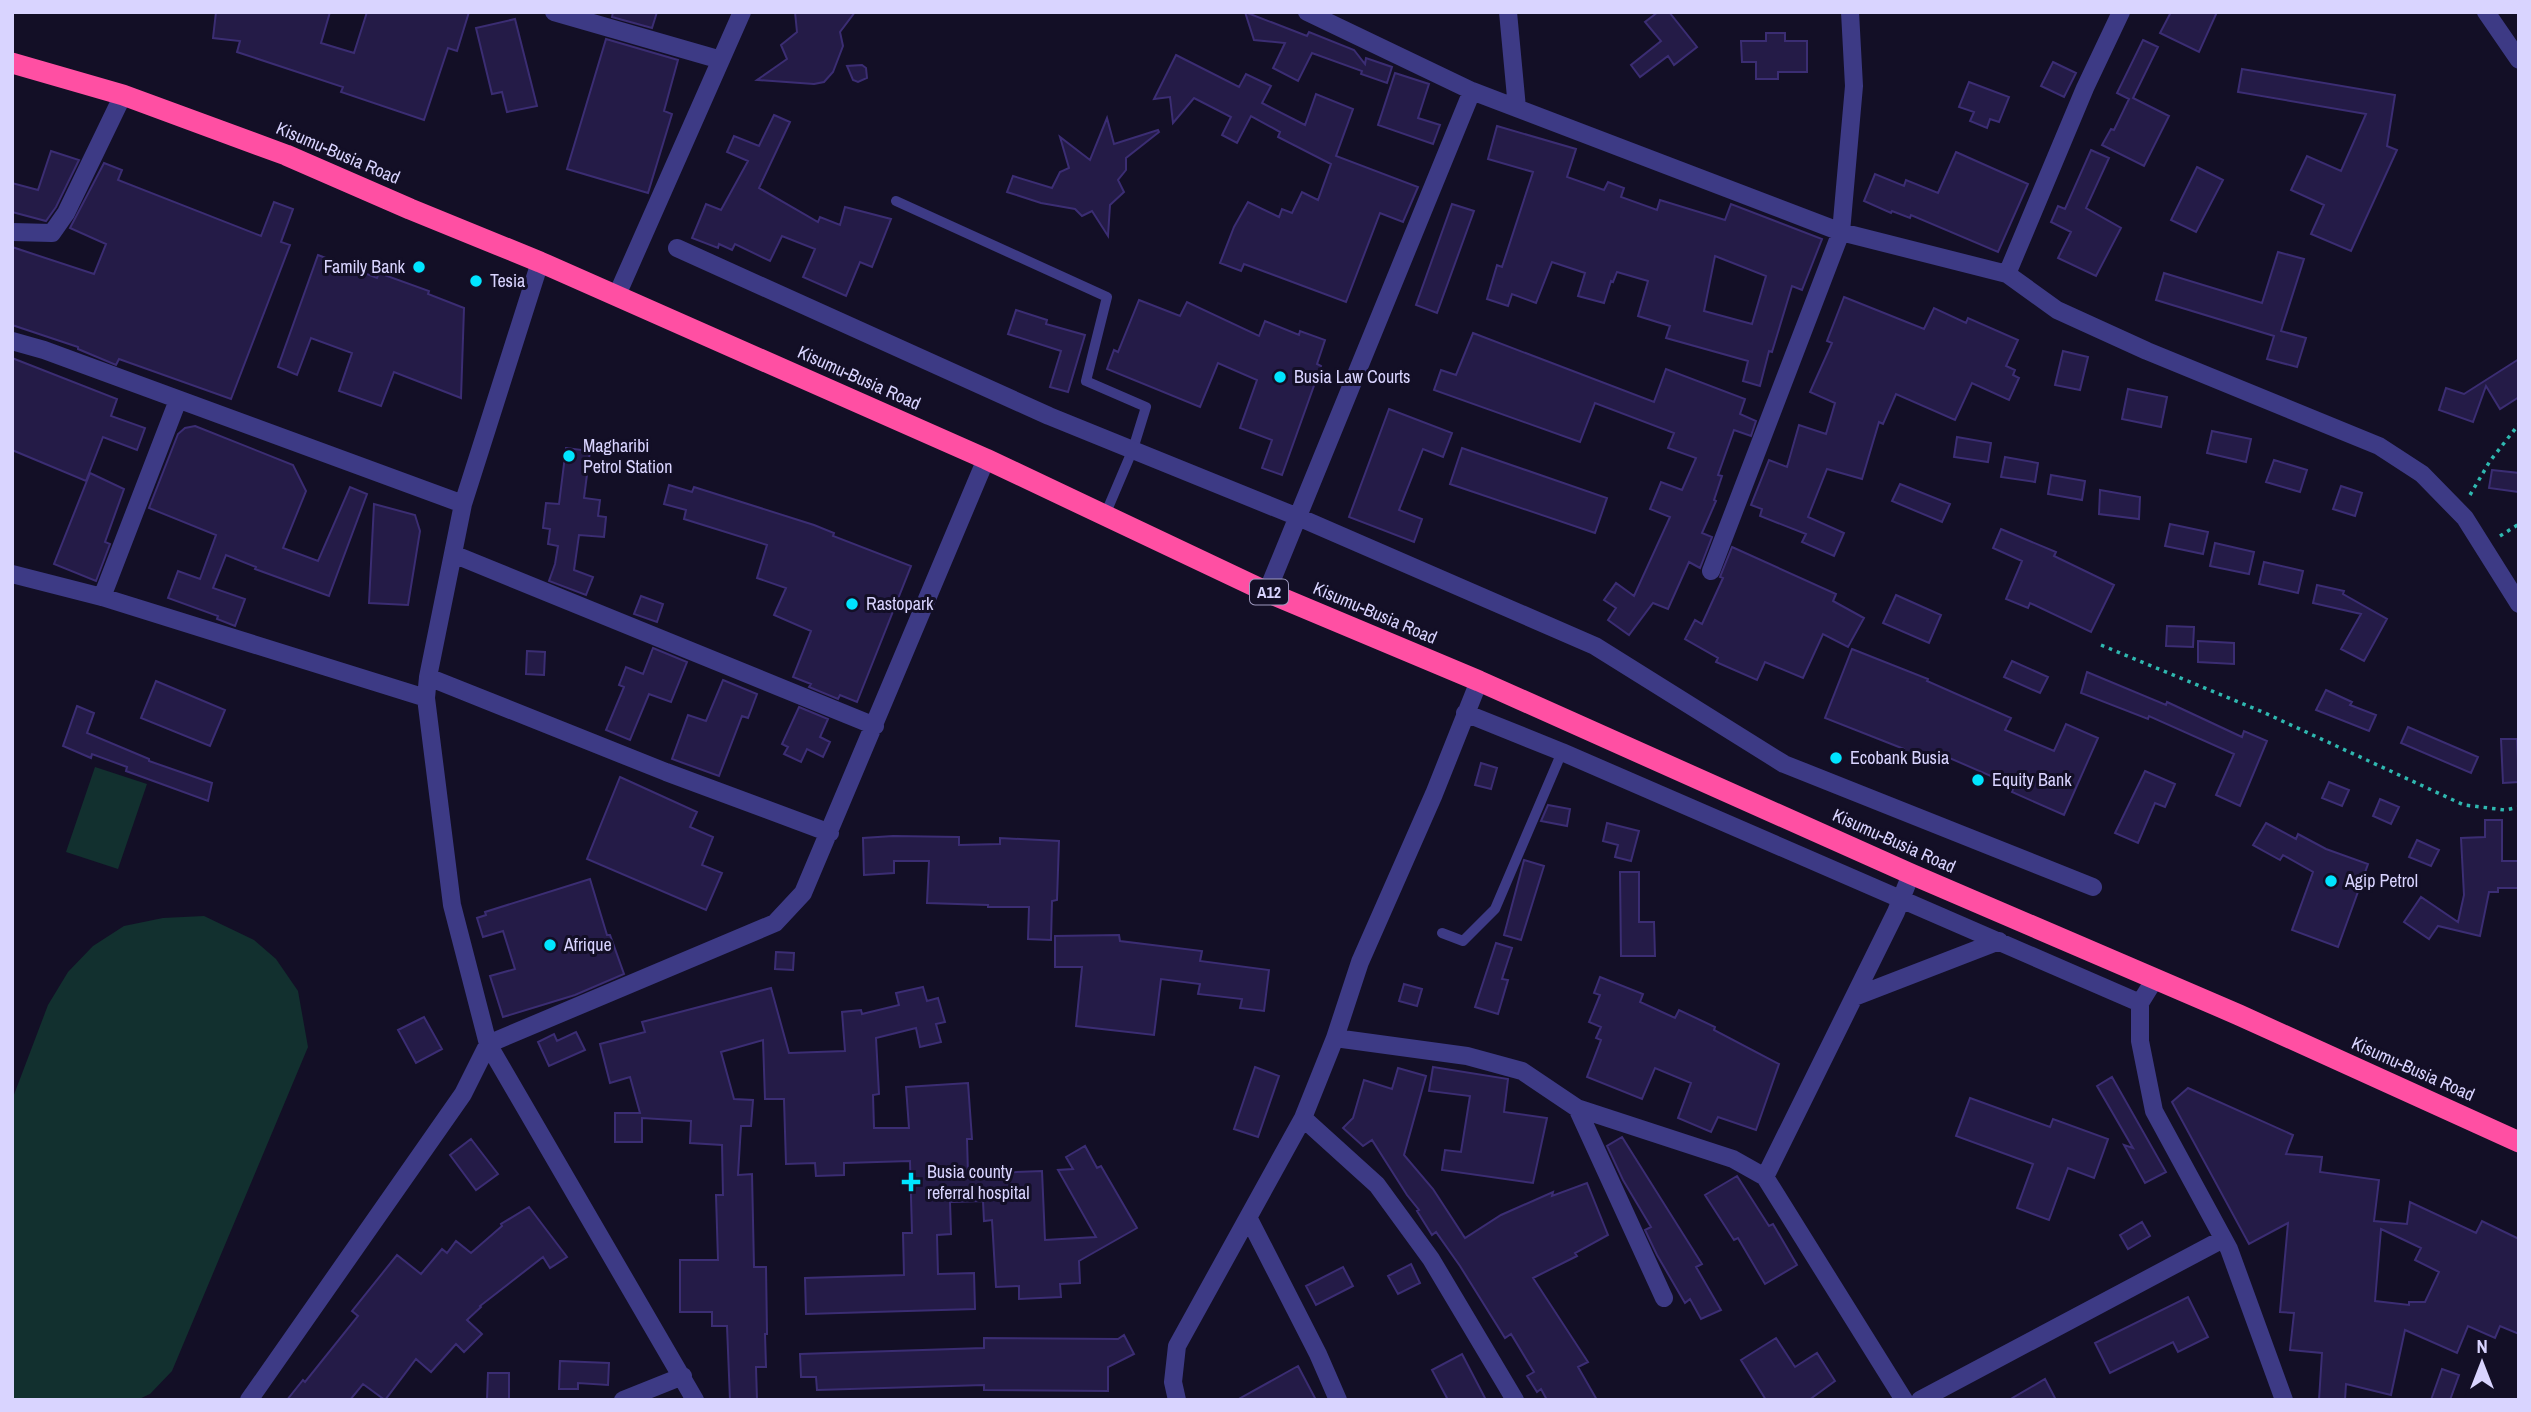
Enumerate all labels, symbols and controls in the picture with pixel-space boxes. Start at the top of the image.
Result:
street label: Kisumu-Busia Road [273,115,404,190]
place label: Family Bank [324,254,406,279]
marker: Family Bank [411,259,427,275]
place label: Tesia [490,268,525,293]
marker: Tesia [468,273,484,289]
street label: Kisumu-Busia Road [794,339,925,416]
place label: Busia Law Courts [1294,364,1411,389]
marker: Busia Law Courts [1272,369,1288,385]
place label: Magharibi Petrol Station [583,433,672,479]
marker: Magharibi Petrol Station [561,448,577,464]
street label: Kisumu-Busia Road [1310,575,1441,650]
road number: A12 [1250,580,1288,604]
place label: Rastopark [866,591,934,616]
marker: Rastopark [844,596,860,612]
place label: Ecobank Busia [1850,745,1949,770]
marker: Ecobank Busia [1828,750,1844,766]
place label: Equity Bank [1992,767,2072,792]
marker: Equity Bank [1970,772,1986,788]
street label: Kisumu-Busia Road [1829,802,1960,879]
place label: Agip Petrol [2344,868,2418,893]
marker: Agip Petrol [2323,873,2339,889]
place label: Afrique [563,932,612,957]
marker: Afrique [542,937,558,953]
street label: Kisumu-Busia Road [2348,1030,2479,1107]
place label: Busia county referral hospital [927,1159,1030,1205]
marker: Busia county referral hospital [901,1172,921,1192]
north arrow [2447,1328,2517,1398]
text: N [2476,1333,2488,1359]

